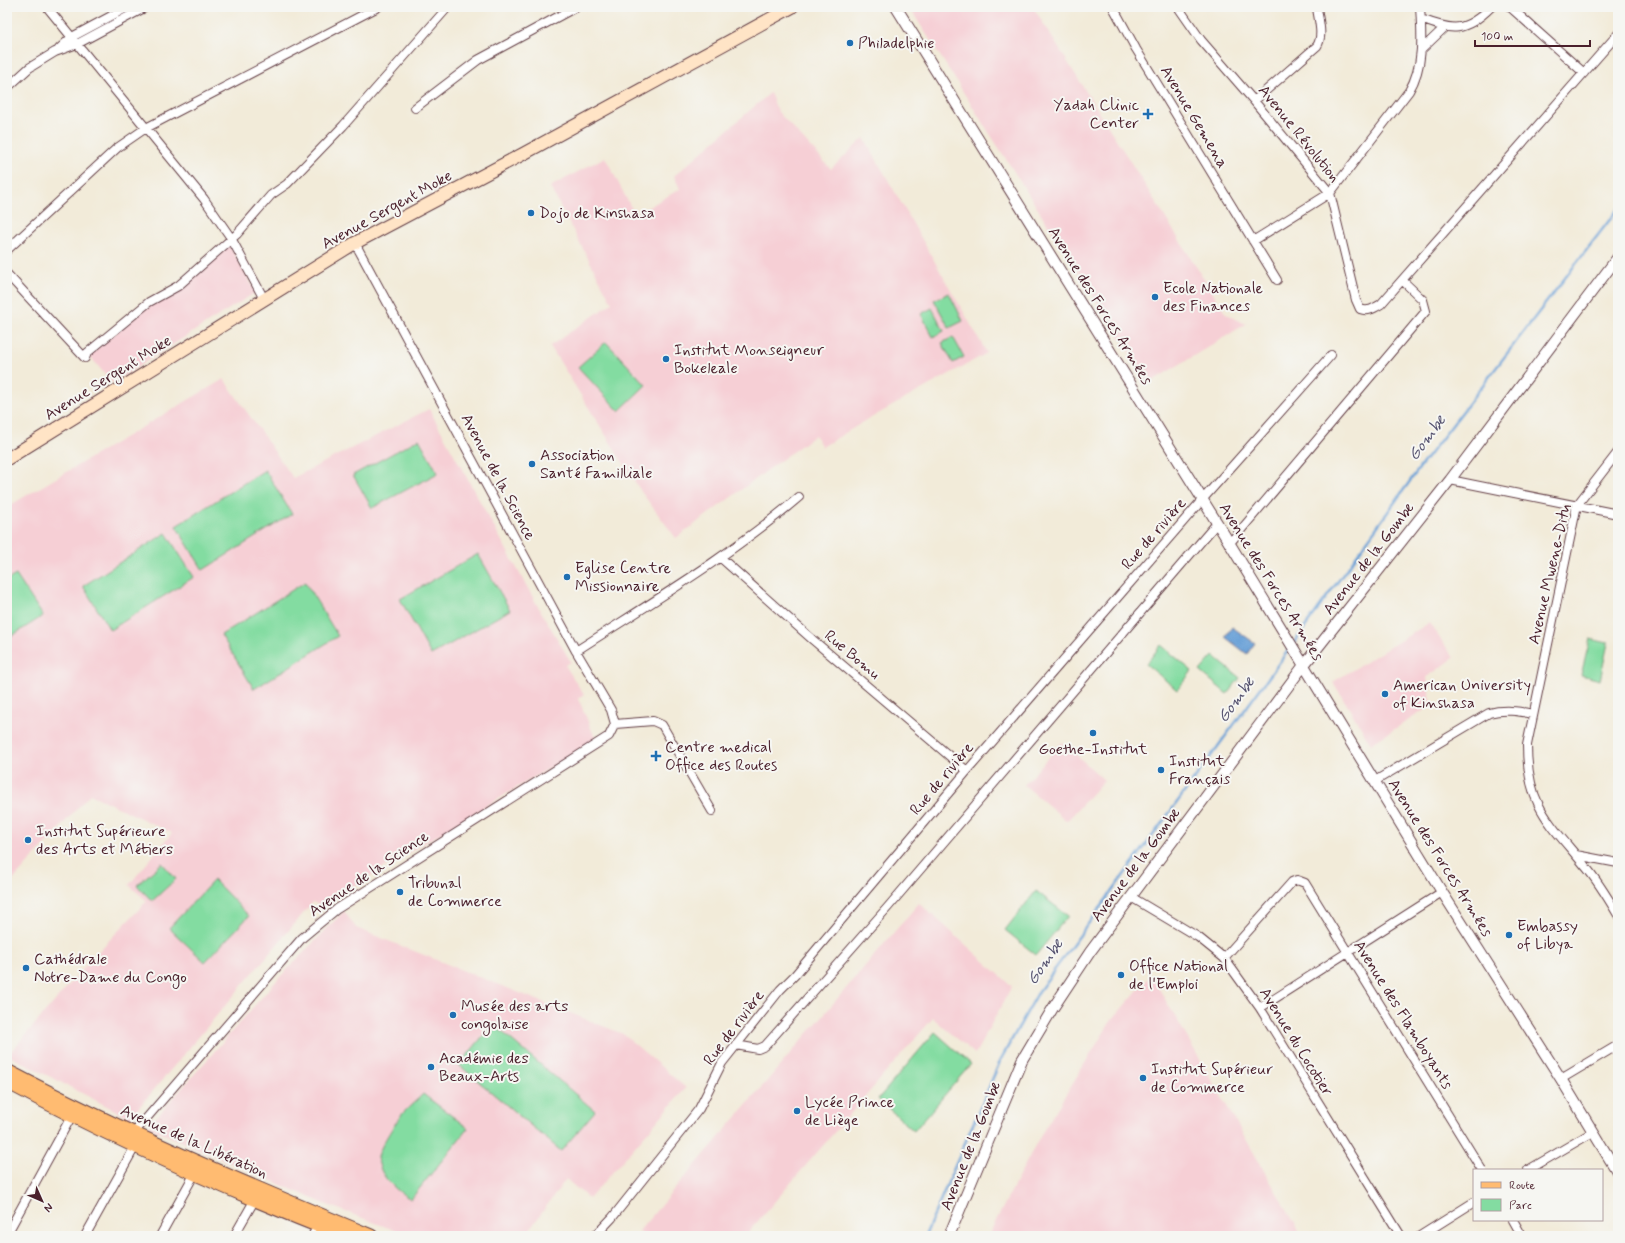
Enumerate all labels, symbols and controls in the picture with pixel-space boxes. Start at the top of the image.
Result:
scale bar [1475,22,1590,48]
text: 100 m [1481,29,1513,45]
place label: Philadelphie [858,33,934,54]
marker: Philadelphie [845,38,855,48]
street label: Avenue Gemena [1155,62,1233,172]
street label: Avenue Révolution [1253,81,1345,187]
place label: Yadah Clinic Center [1053,95,1139,134]
marker: Yadah Clinic Center [1142,108,1154,120]
street label: Avenue Sergent Moke [318,165,457,255]
place label: Dojo de Kinshasa [539,203,655,224]
marker: Dojo de Kinshasa [526,208,536,218]
street label: Avenue des Forces Armées [1043,223,1157,389]
place label: Ecole Nationale des Finances [1163,278,1264,317]
marker: Ecole Nationale des Finances [1150,292,1160,302]
street label: Avenue Sergent Moke [40,330,176,426]
place label: Institut Monseigneur Bokeleale [674,340,825,379]
marker: Institut Monseigneur Bokeleale [661,354,671,364]
street label: Avenue de la Science [456,410,540,544]
water label: Gombe [1403,410,1452,465]
place label: Association Santé Familliale [540,445,652,484]
marker: Association Santé Familliale [527,459,537,469]
street label: Rue de rivière [1117,493,1191,575]
street label: Avenue de la Gombe [1318,498,1420,620]
street label: Avenue des Forces Armées [1214,499,1328,665]
street label: Avenue Mwene-Ditu [1524,501,1576,646]
place label: Eglise Centre Missionnaire [575,558,672,597]
marker: Eglise Centre Missionnaire [562,572,572,582]
street label: Rue Bomu [820,625,884,685]
water label: Gombe [1212,672,1261,727]
place label: American University of Kinshasa [1393,675,1531,714]
marker: American University of Kinshasa [1380,689,1390,699]
marker: Goethe-Institut [1088,728,1098,738]
place label: Centre medical Office des Routes [665,737,777,776]
street label: Rue de rivière [905,738,979,820]
place label: Goethe-Institut [1038,739,1148,760]
marker: Centre medical Office des Routes [650,750,662,762]
place label: Institut Français [1169,751,1230,790]
marker: Institut Français [1156,765,1166,775]
street label: Avenue des Forces Armées [1383,775,1497,941]
street label: Avenue de la Gombe [1086,803,1186,926]
place label: Institut Supérieure des Arts et Métiers [36,821,173,860]
street label: Avenue de la Science [305,826,433,922]
marker: Institut Supérieure des Arts et Métiers [23,835,33,845]
place label: Tribunal de Commerce [408,873,502,912]
marker: Tribunal de Commerce [395,887,405,897]
place label: Embassy of Libya [1517,916,1578,955]
marker: Embassy of Libya [1504,930,1514,940]
water label: Gombe [1021,933,1070,989]
street label: Avenue des Flamboyants [1349,936,1457,1094]
place label: Cathédrale Notre-Dame du Congo [34,949,187,989]
place label: Office National de l'Emploi [1129,956,1228,995]
marker: Cathédrale Notre-Dame du Congo [21,963,31,973]
marker: Office National de l'Emploi [1116,970,1126,980]
street label: Avenue du Cocotier [1254,984,1338,1100]
street label: Rue de rivière [699,986,769,1070]
place label: Musée des arts congolaise [461,996,568,1036]
marker: Musée des arts congolaise [448,1010,458,1020]
place label: Académie des Beaux-Arts [439,1048,529,1087]
place label: Institut Supérieur de Commerce [1151,1059,1273,1098]
marker: Académie des Beaux-Arts [426,1062,436,1072]
marker: Institut Supérieur de Commerce [1138,1073,1148,1083]
street label: Avenue de la Gombe [936,1078,1007,1214]
place label: Lycée Prince de Liège [805,1092,894,1131]
street label: Avenue de la Libération [117,1100,271,1184]
marker: Lycée Prince de Liège [792,1106,802,1116]
legend [1473,1169,1603,1221]
text: Route [1509,1178,1535,1194]
north arrow [22,1181,62,1221]
text: Parc [1509,1198,1532,1214]
text: N [41,1200,56,1215]

